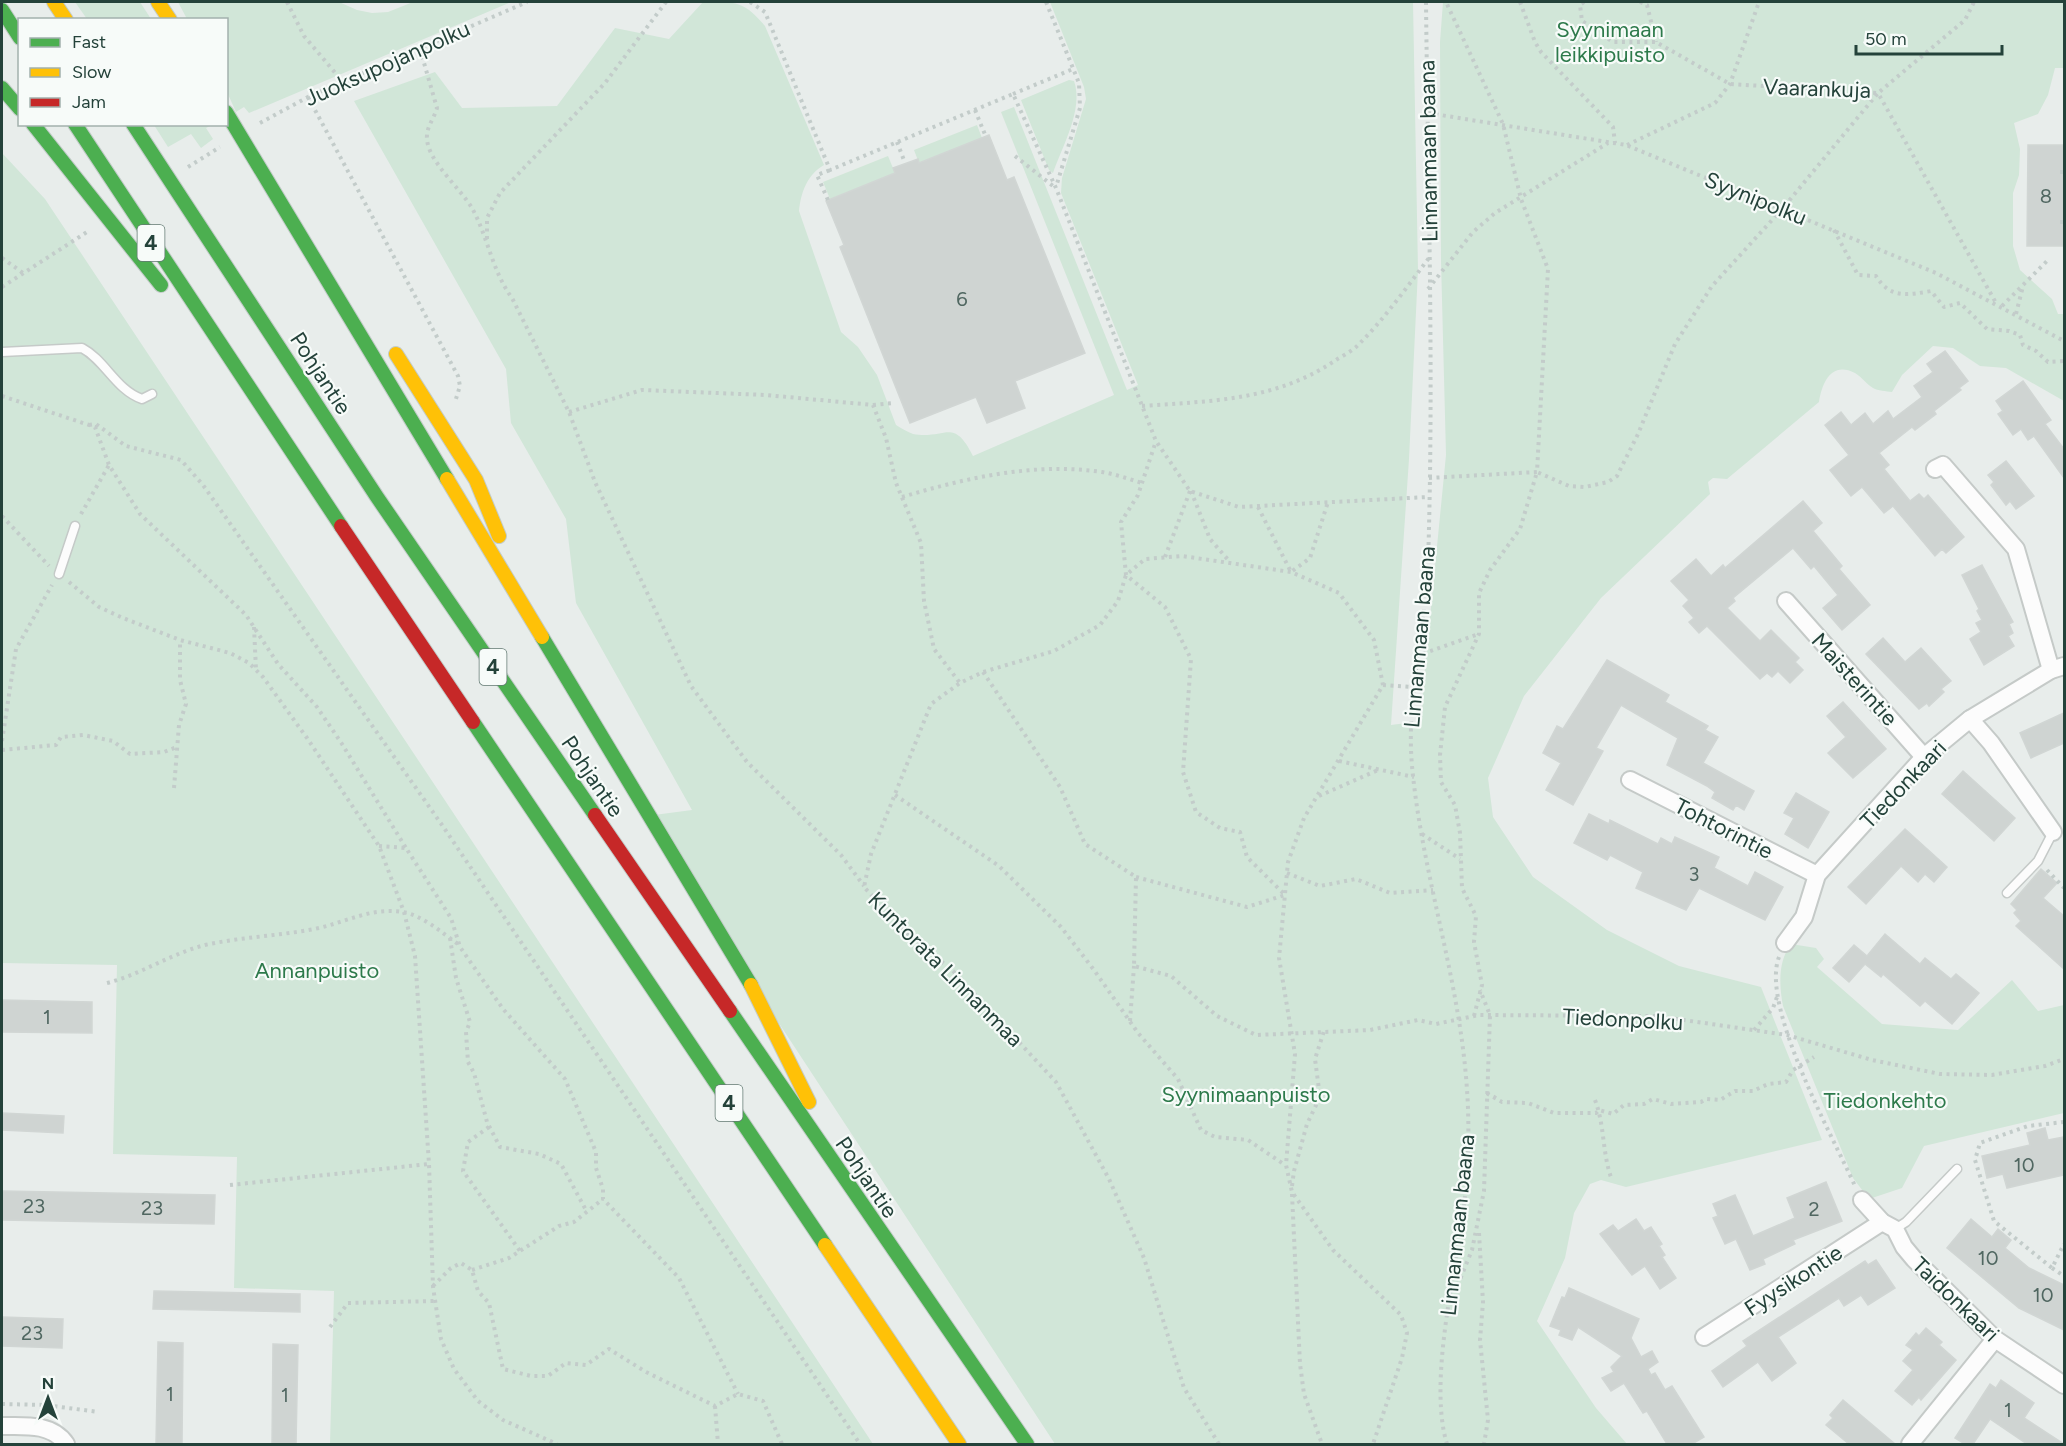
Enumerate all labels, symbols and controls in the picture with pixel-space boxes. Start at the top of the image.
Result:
street label: Juoksupojanpolku [300,15,474,112]
park label: Syynimaan leikkipuisto [1555,16,1665,68]
legend [18,18,228,126]
scale bar [1856,18,2002,56]
text: 50 m [1865,28,1907,50]
text: Fast [72,31,106,53]
street label: Linnanmaan baana [1413,60,1444,242]
text: Slow [72,61,111,83]
street label: Vaarankuja [1763,73,1871,104]
text: Jam [72,91,106,113]
street label: Syynipolku [1701,166,1811,231]
house number: 8 [2040,184,2052,208]
road number: 4 [138,225,164,261]
house number: 6 [956,287,968,311]
street label: Pohjantie [284,327,357,419]
street label: Linnanmaan baana [1398,545,1441,729]
street label: Maisterintie [1806,627,1903,731]
road number: 4 [480,649,506,685]
street label: Pohjantie [556,730,630,822]
street label: Tiedonkaari [1855,734,1952,834]
street label: Tohtorintie [1670,792,1778,865]
house number: 3 [1689,862,1699,886]
street label: Kuntorata Linnanmaa [862,886,1029,1053]
park label: Annanpuisto [255,957,379,984]
street label: Tiedonpolku [1562,1003,1684,1036]
house number: 1 [43,1005,51,1029]
park label: Syynimaanpuisto [1161,1081,1331,1108]
road number: 4 [716,1085,742,1121]
park label: Tiedonkehto [1824,1087,1946,1114]
street label: Pohjantie [830,1131,904,1223]
street label: Linnanmaan baana [1435,1133,1480,1317]
house number: 10 [2013,1153,2035,1177]
house number: 23 [23,1194,45,1218]
house number: 23 [141,1196,163,1220]
house number: 2 [1808,1197,1820,1221]
street label: Fyysikontie [1739,1239,1847,1322]
house number: 10 [1977,1246,1999,1270]
street label: Taidonkaari [1907,1251,2005,1347]
house number: 10 [2032,1283,2054,1307]
house number: 23 [21,1321,43,1345]
north arrow [18,1368,78,1428]
text: N [42,1374,54,1393]
house number: 1 [166,1382,174,1406]
house number: 1 [281,1383,289,1407]
house number: 1 [2004,1398,2012,1422]

